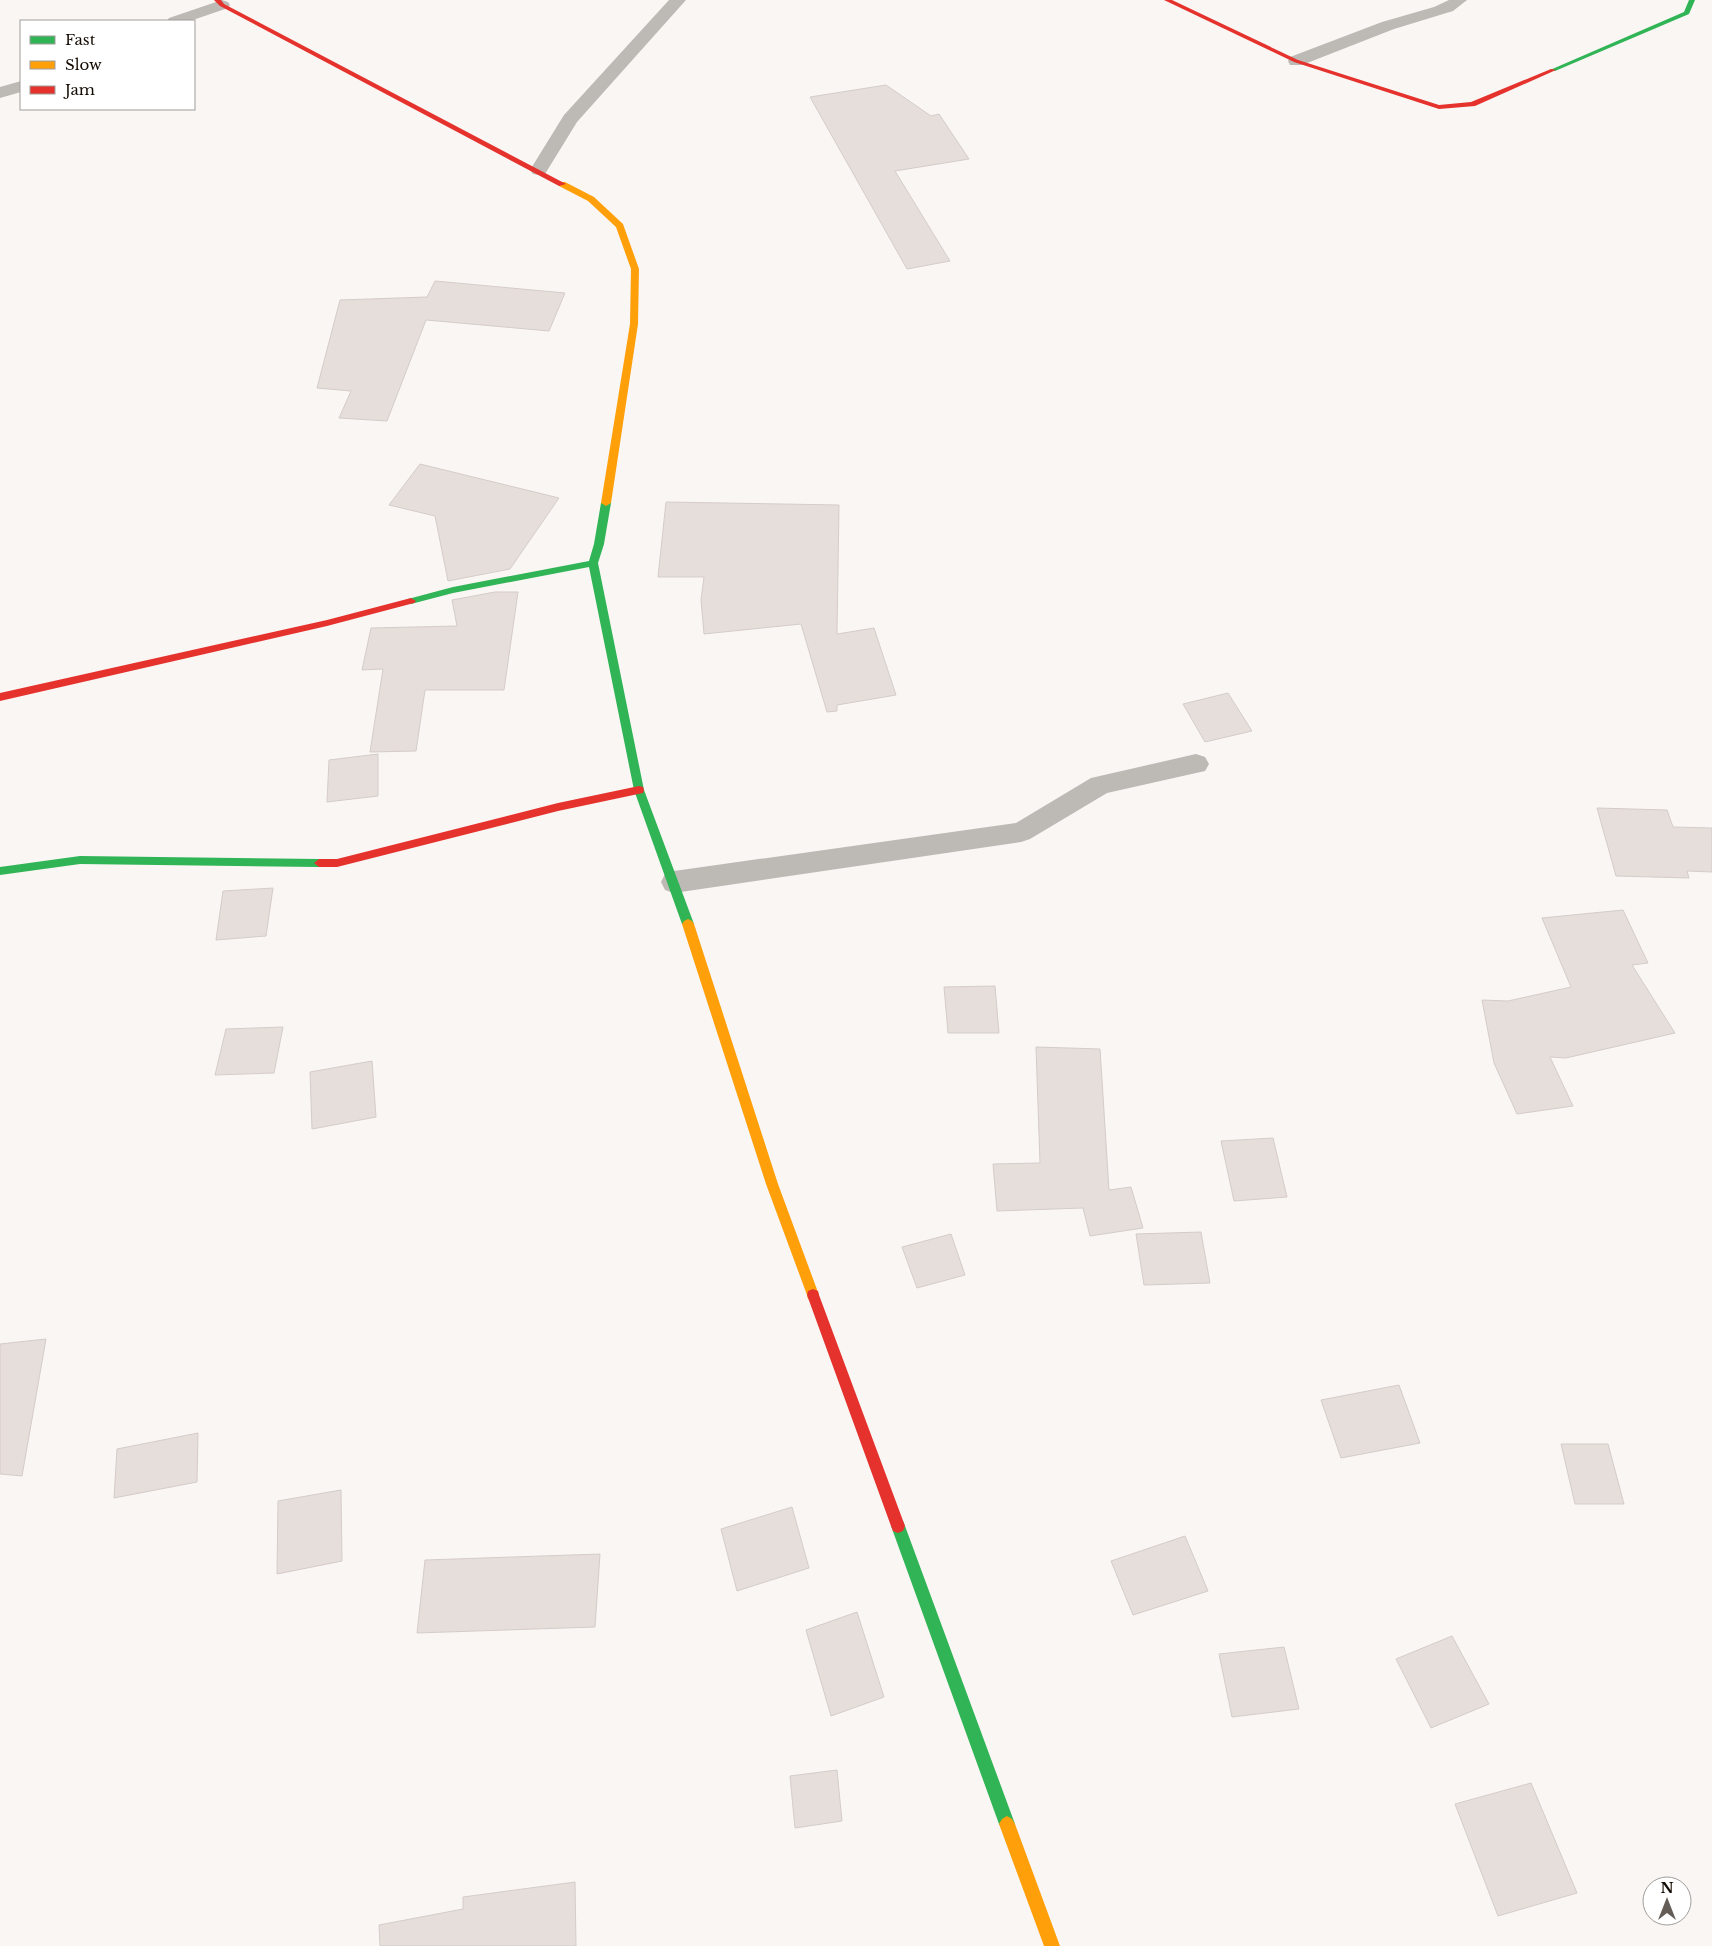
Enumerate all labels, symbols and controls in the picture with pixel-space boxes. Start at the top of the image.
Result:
legend [20,20,195,110]
text: Fast [65,30,96,49]
text: Slow [65,55,102,74]
text: Jam [63,80,95,99]
north arrow [1642,1876,1692,1926]
text: N [1660,1879,1674,1897]

